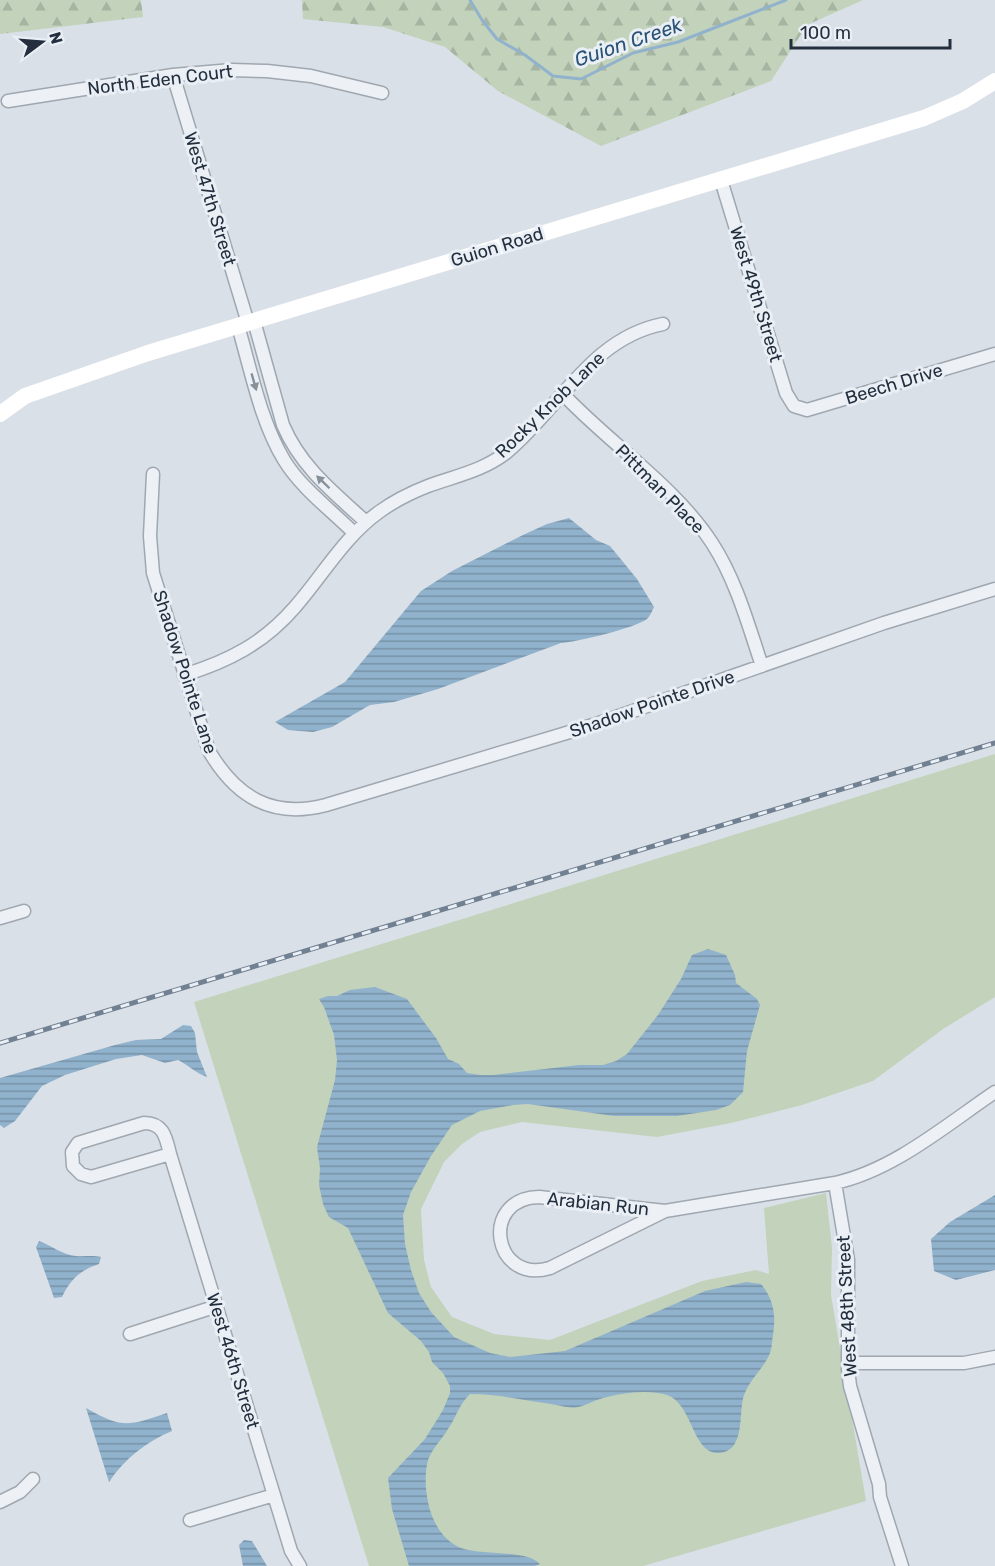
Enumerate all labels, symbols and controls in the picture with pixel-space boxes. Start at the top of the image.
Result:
north arrow [12,12,72,72]
water label: Guion Creek [571,12,686,72]
scale bar [791,12,950,50]
text: 100 m [800,22,851,44]
text: N [45,30,67,46]
street label: North Eden Court [86,60,234,100]
street label: West 47th Street [179,129,241,269]
street label: Guion Road [448,222,546,272]
street label: West 49th Street [725,223,787,365]
street label: Rocky Knob Lane [491,347,609,463]
street label: Beech Drive [843,359,945,409]
one-way arrow [250,373,259,391]
street label: Pittman Place [611,440,709,538]
one-way arrow [316,475,331,489]
street label: Shadow Pointe Lane [148,587,222,757]
street label: Shadow Pointe Drive [567,665,737,743]
street label: Arabian Run [546,1188,650,1220]
street label: West 48th Street [832,1235,862,1377]
street label: West 46th Street [202,1290,264,1432]

